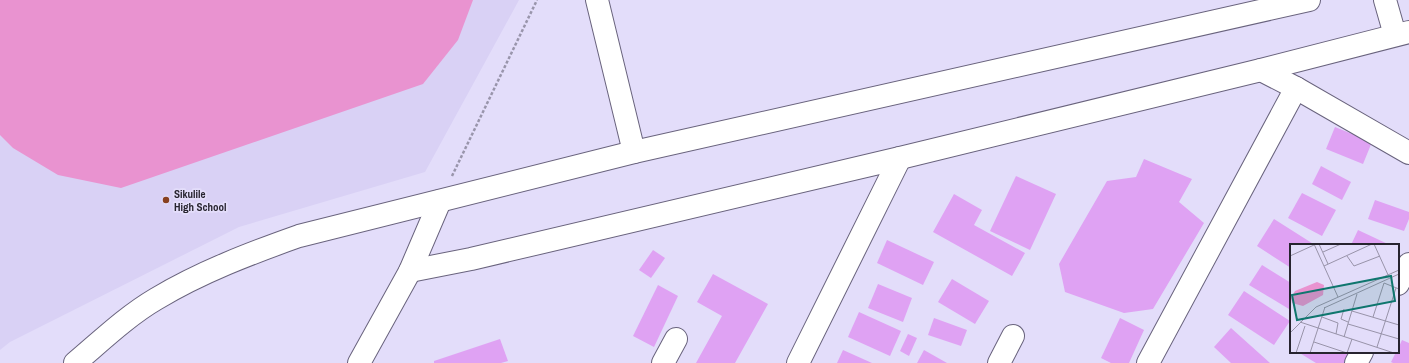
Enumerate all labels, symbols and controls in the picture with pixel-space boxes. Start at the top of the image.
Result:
place label: Sikulile High School [174,187,227,214]
marker: Sikulile High School [161,195,171,205]
inset map [1290,244,1399,353]

